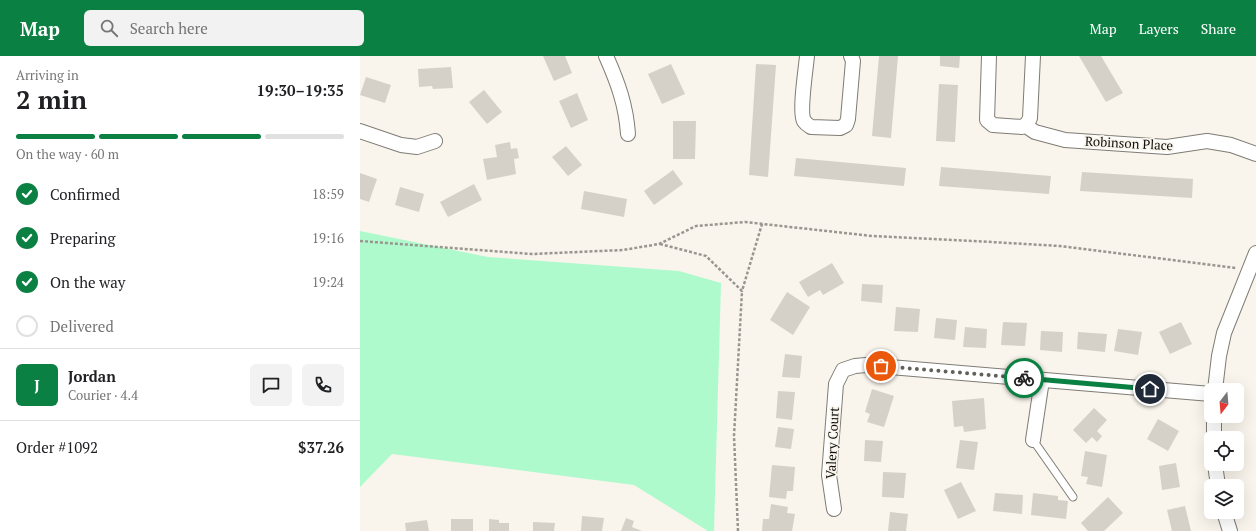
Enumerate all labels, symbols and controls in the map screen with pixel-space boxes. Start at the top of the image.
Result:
search box [84,10,364,46]
text: Map [20,16,60,41]
icon: search [98,17,120,39]
text: Search here [130,18,208,38]
text: Map [1090,19,1117,38]
text: Layers [1139,19,1179,38]
text: Share [1201,19,1236,38]
text: Arriving in [16,66,79,84]
text: 19:30–19:35 [257,80,344,100]
text: 2 min [16,82,87,116]
street label: Robinson Place [1084,132,1174,154]
text: On the way · 60 m [16,145,119,163]
icon: check [16,183,38,205]
text: Confirmed [50,184,120,204]
text: 18:59 [312,185,344,203]
icon: check [16,227,38,249]
text: Preparing [50,228,115,248]
text: 19:16 [312,229,344,247]
icon: check [16,271,38,293]
text: On the way [50,272,125,292]
text: 19:24 [312,273,344,291]
text: Delivered [50,316,114,336]
pin [864,349,898,383]
icon: bag [870,355,892,377]
courier [1004,358,1044,398]
button: chat [250,364,292,406]
button: phone [302,364,344,406]
text: Jordan [68,366,116,386]
icon: bike [1013,367,1035,389]
pin [1133,372,1167,406]
text: J [34,375,40,395]
icon: home [1139,378,1161,400]
north arrow [1204,383,1244,423]
map controls [1204,383,1244,519]
text: Courier · 4.4 [68,386,138,404]
street label: Valery Court [821,406,843,480]
button: locate [1204,431,1244,471]
text: Order #1092 [16,437,98,457]
text: $37.26 [298,437,344,457]
button: layers [1204,479,1244,519]

